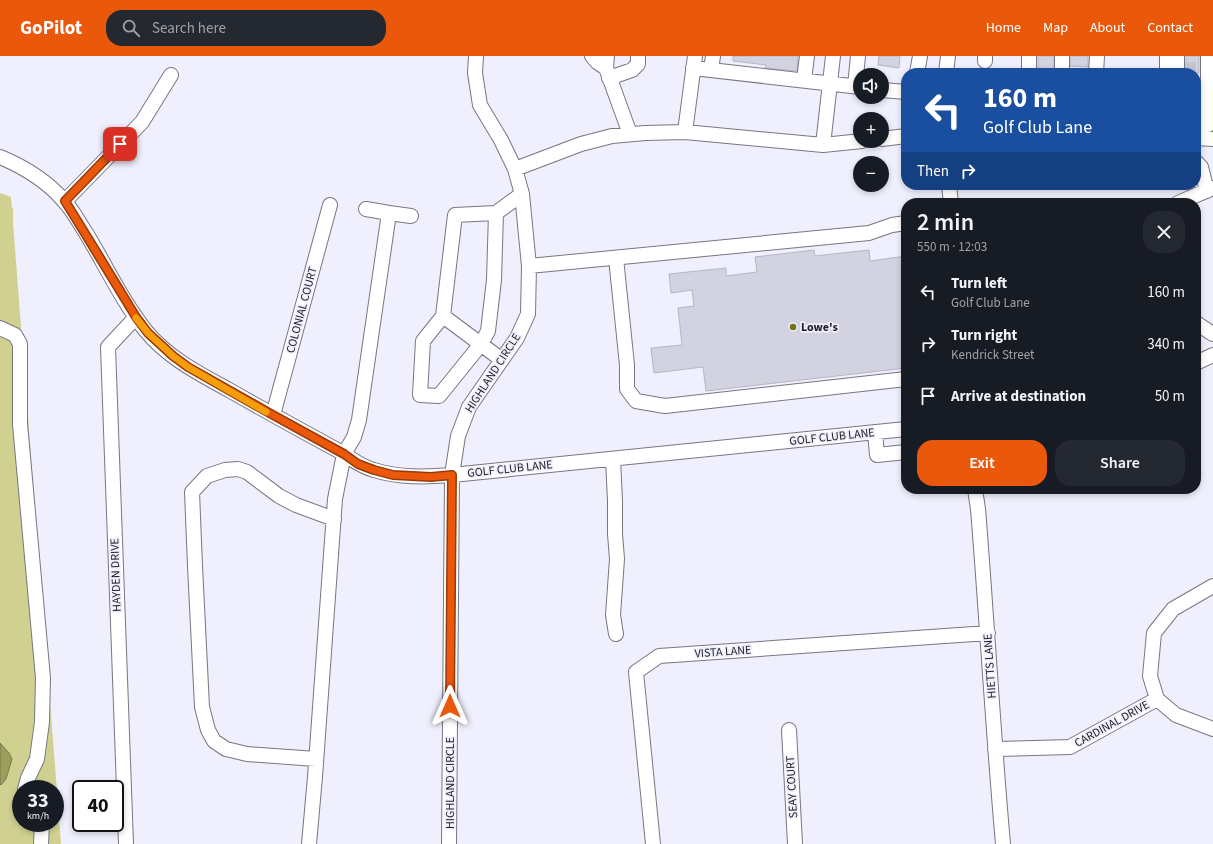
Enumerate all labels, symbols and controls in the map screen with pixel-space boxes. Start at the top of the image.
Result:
search box [106,10,386,46]
text: GoPilot [20,15,82,42]
icon: search [120,17,142,39]
text: Search here [152,18,226,39]
text: Home [986,18,1021,38]
text: Map [1043,18,1068,38]
text: About [1090,18,1125,38]
text: Contact [1147,18,1193,38]
map controls [853,68,889,192]
button: sound [853,68,889,104]
text: 160 m [983,78,1057,118]
icon: left [917,84,969,136]
button: + [853,112,889,148]
text: Golf Club Lane [983,115,1092,140]
pin [103,127,137,161]
icon: arrive [109,133,131,155]
button: − [853,156,889,192]
icon: right [957,160,979,182]
text: Then [917,161,949,182]
text: 2 min [917,205,974,240]
button: close [1143,211,1185,253]
text: 550 m · 12:03 [917,238,987,256]
street label: COLONIAL COURT [282,264,322,355]
text: Turn left [951,273,1007,294]
icon: left [917,281,939,303]
text: 160 m [1147,282,1185,303]
text: Golf Club Lane [951,294,1030,312]
place label: Lowe's [801,319,838,336]
marker: Lowe's [788,322,798,332]
text: Turn right [951,325,1017,346]
street label: HIGHLAND CIRCLE [461,330,525,416]
icon: right [917,333,939,355]
text: 340 m [1147,334,1185,355]
text: Kendrick Street [951,346,1034,364]
icon: arrive [917,385,939,407]
text: Arrive at destination [951,386,1086,407]
text: 50 m [1155,386,1185,407]
street label: GOLF CLUB LANE [789,424,875,450]
button: Exit [917,440,1047,486]
button: Share [1055,440,1185,486]
street label: GOLF CLUB LANE [467,456,553,482]
street label: HAYDEN DRIVE [106,538,126,612]
street label: HIETTS LANE [979,633,1001,699]
street label: VISTA LANE [694,642,752,662]
position arrow [429,685,471,727]
street label: CARDINAL DRIVE [1072,696,1152,752]
street label: HIGHLAND CIRCLE [442,737,459,829]
street label: SEAY COURT [782,755,802,819]
speed limit sign: 40 [72,780,124,832]
text: 33 [27,787,49,815]
text: km/h [27,809,49,823]

